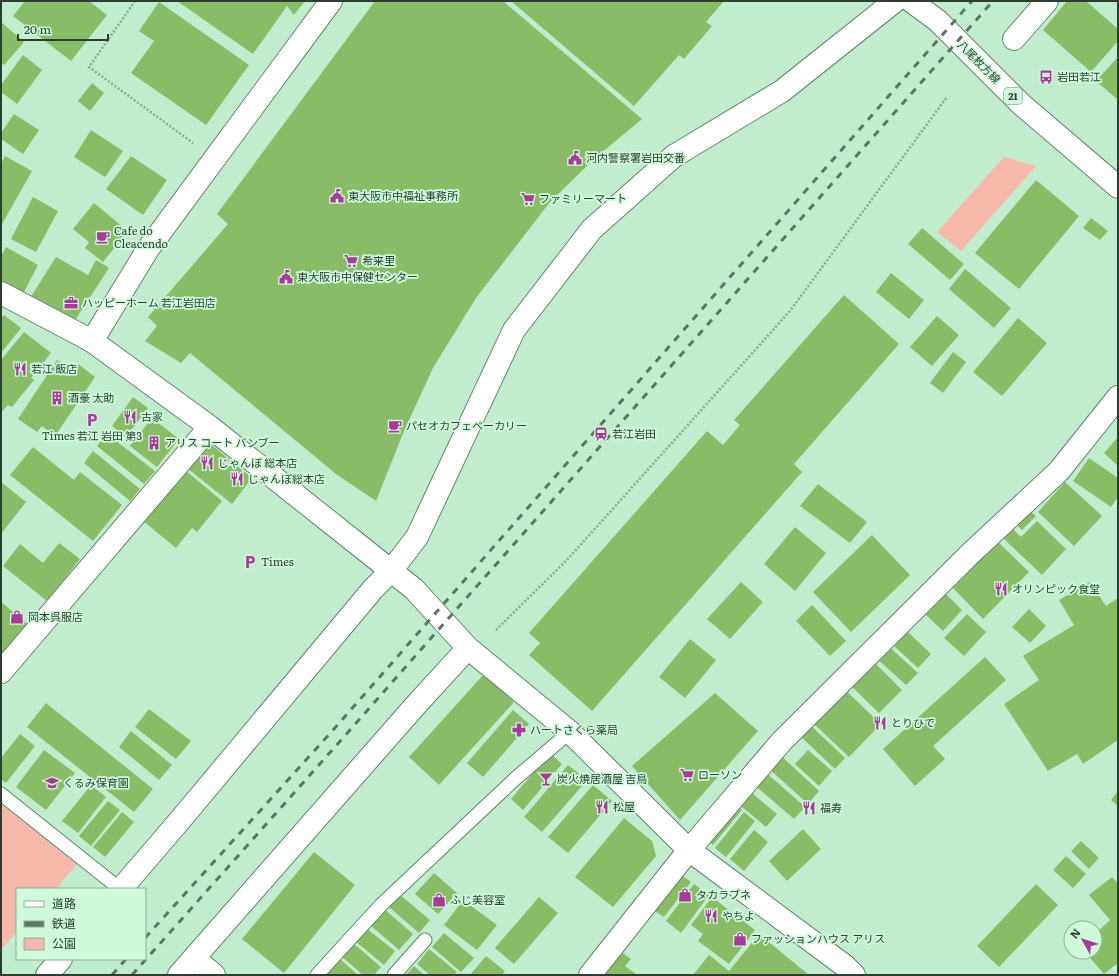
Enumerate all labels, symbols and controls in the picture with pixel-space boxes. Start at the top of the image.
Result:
scale bar [18,16,108,42]
text: 20 m [24,20,51,38]
street label: 八尾枚方線 [955,36,1005,86]
place label: 岩田若江 [1057,68,1101,84]
bus stop icon: 岩田若江 [1038,69,1054,85]
road number: 21 [1004,88,1022,104]
place label: 河内警察署岩田交番 [586,149,685,165]
public building icon: 河内警察署岩田交番 [567,150,583,166]
place label: 東大阪市中福祉事務所 [348,187,459,203]
public building icon: 東大阪市中福祉事務所 [329,188,345,204]
place label: ファミリーマート [539,190,627,206]
supermarket icon: ファミリーマート [520,191,536,207]
place label: Cafe do Cleacendo [114,222,168,251]
cafe icon: Cafe do Cleacendo [95,229,111,245]
place label: 希来里 [362,252,395,268]
supermarket icon: 希来里 [343,253,359,269]
place label: 東大阪市中保健センター [297,268,418,284]
public building icon: 東大阪市中保健センター [278,269,294,285]
place label: ハッピーホーム 若江岩田店 [82,294,216,310]
office icon: ハッピーホーム 若江岩田店 [63,295,79,311]
place label: 若江 飯店 [31,360,77,376]
restaurant icon: 若江 飯店 [12,361,28,377]
place label: 酒豪 太助 [68,389,114,405]
building icon: 酒豪 太助 [49,390,65,406]
place label: 古家 [141,408,163,424]
restaurant icon: 古家 [122,409,138,425]
parking icon: Times 若江 岩田 第3 [84,412,100,428]
place label: パセオカフェベーカリー [406,417,527,433]
cafe icon: パセオカフェベーカリー [387,418,403,434]
place label: 若江岩田 [612,425,656,441]
station icon: 若江岩田 [593,426,609,442]
place label: Times 若江 岩田 第3 [42,427,142,443]
place label: アリス コート バンブー [165,434,280,450]
building icon: アリス コート バンブー [146,435,162,451]
place label: じゃんぼ 総本店 [218,454,297,470]
restaurant icon: じゃんぼ 総本店 [199,455,215,471]
place label: じゃんぼ総本店 [248,470,325,486]
restaurant icon: じゃんぼ総本店 [229,471,245,487]
place label: Times [261,553,294,569]
parking icon: Times [242,554,258,570]
place label: オリンピック食堂 [1012,580,1100,596]
restaurant icon: オリンピック食堂 [993,581,1009,597]
place label: 岡本呉服店 [28,608,83,624]
shop icon: 岡本呉服店 [9,609,25,625]
place label: とりひで [891,714,935,730]
restaurant icon: とりひで [872,715,888,731]
place label: ハートさくら薬局 [530,721,618,737]
pharmacy icon: ハートさくら薬局 [511,722,527,738]
place label: ローソン [698,766,742,782]
supermarket icon: ローソン [679,767,695,783]
place label: 炭火焼居酒屋 吉鳥 [557,770,647,786]
bar icon: 炭火焼居酒屋 吉鳥 [538,771,554,787]
place label: くるみ保育園 [63,774,129,790]
school or university icon: くるみ保育園 [44,775,60,791]
place label: 松屋 [613,798,635,814]
restaurant icon: 松屋 [594,799,610,815]
place label: 福寿 [820,799,842,815]
restaurant icon: 福寿 [801,800,817,816]
place label: タカラブネ [696,886,751,902]
shop icon: タカラブネ [677,887,693,903]
legend [16,888,146,960]
place label: ふじ美容室 [450,891,505,907]
shop icon: ふじ美容室 [431,892,447,908]
text: 道路 [52,894,76,912]
place label: やちよ [722,907,755,923]
restaurant icon: やちよ [703,908,719,924]
text: 鉄道 [52,914,76,932]
north arrow [1063,920,1103,960]
text: N [1065,924,1084,942]
place label: ファッションハウス アリス [751,930,885,946]
shop icon: ファッションハウス アリス [732,931,748,947]
text: 公園 [52,934,76,952]

